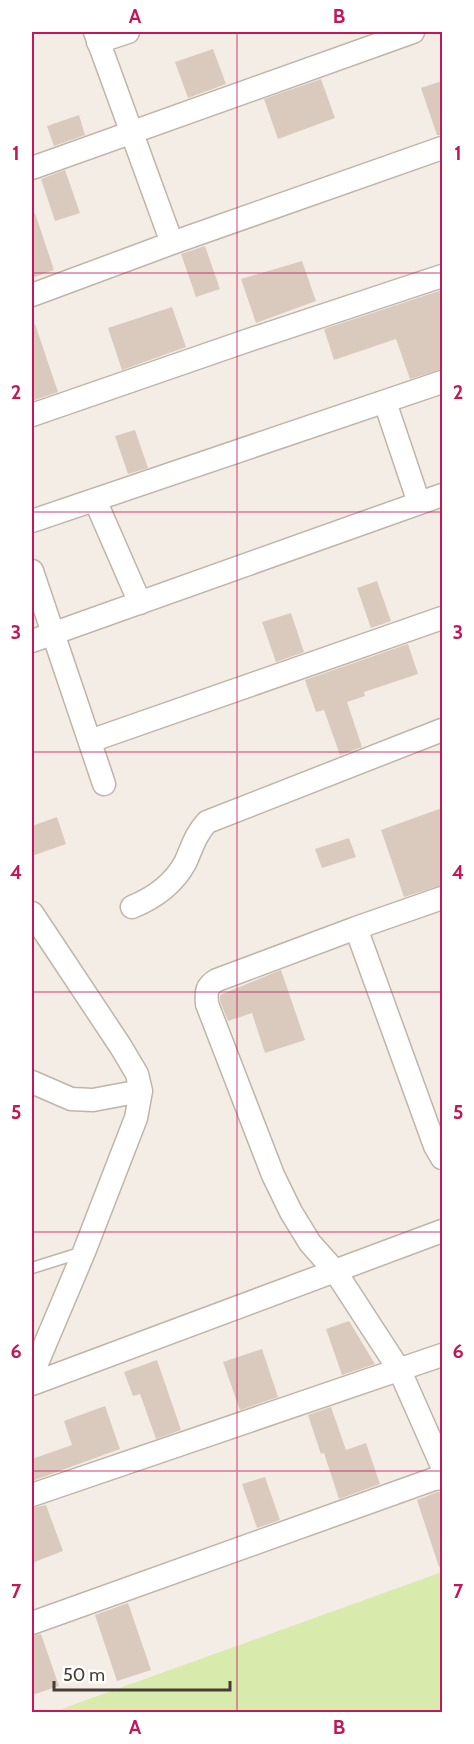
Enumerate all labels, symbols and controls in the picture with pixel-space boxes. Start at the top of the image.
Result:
text: A [129,4,142,28]
text: B [333,4,345,28]
text: 1 [12,141,20,165]
text: 1 [454,141,462,165]
text: 2 [11,380,21,404]
text: 2 [453,380,463,404]
text: 3 [11,620,21,644]
text: 3 [453,620,463,644]
text: 4 [10,860,22,884]
text: 4 [452,860,464,884]
text: 5 [11,1100,21,1124]
text: 5 [453,1100,463,1124]
text: 6 [10,1339,22,1363]
text: 6 [452,1339,464,1363]
text: 7 [11,1579,22,1603]
text: 7 [453,1579,464,1603]
scale bar [54,1654,230,1692]
text: 50 m [63,1664,105,1686]
text: A [129,1715,142,1739]
text: B [333,1715,345,1739]

